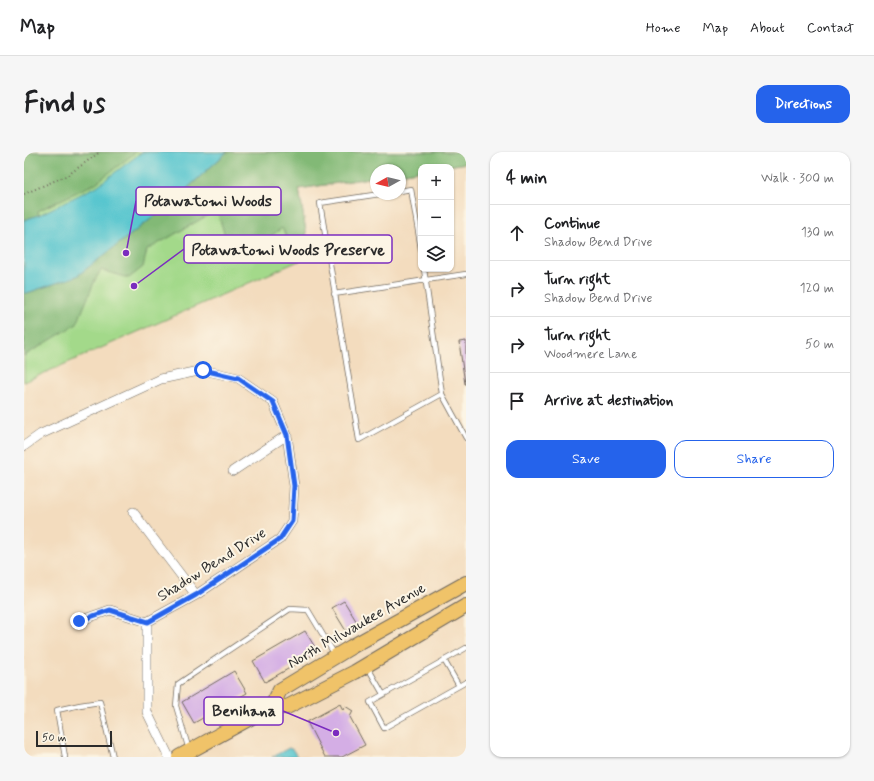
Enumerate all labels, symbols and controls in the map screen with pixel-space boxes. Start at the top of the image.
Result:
text: Map [20,15,55,40]
text: Home [646,19,680,37]
text: Map [702,19,728,37]
text: About [750,19,785,37]
text: Contact [807,19,854,37]
button: Directions [756,85,850,123]
text: Find us [24,86,105,123]
north arrow [370,164,406,200]
map controls [418,164,454,272]
button: + [418,164,454,200]
text: 4 min [506,167,547,189]
text: Walk · 300 m [761,170,834,187]
callout: Potawatomi Woods [136,187,281,215]
text: Potawatomi Woods [144,191,272,212]
button: − [418,200,454,236]
text: Continue [544,214,600,234]
icon: ahead [506,222,528,244]
text: 130 m [801,224,834,241]
text: Shadow Bend Drive [544,234,652,251]
callout: Potawatomi Woods Preserve [184,235,392,263]
button: layers [418,236,454,272]
text: Potawatomi Woods Preserve [191,240,385,261]
text: Turn right [544,270,611,290]
icon: right [506,278,528,300]
text: 120 m [800,280,834,297]
text: Shadow Bend Drive [544,290,652,307]
text: Turn right [544,326,611,346]
icon: right [506,334,528,356]
text: 50 m [805,336,834,353]
text: Woodmere Lane [544,346,637,363]
route start [194,361,212,379]
icon: arrive [506,390,528,412]
text: Arrive at destination [544,391,673,411]
button: Save [506,440,666,478]
button: Share [674,440,834,478]
street label: Shadow Bend Drive [154,523,270,607]
street label: North Milwaukee Avenue [284,578,430,674]
route end [70,612,88,630]
callout: Benihana [204,697,283,725]
text: Benihana [212,701,276,722]
scale bar [36,729,112,748]
text: 50 m [42,731,67,745]

